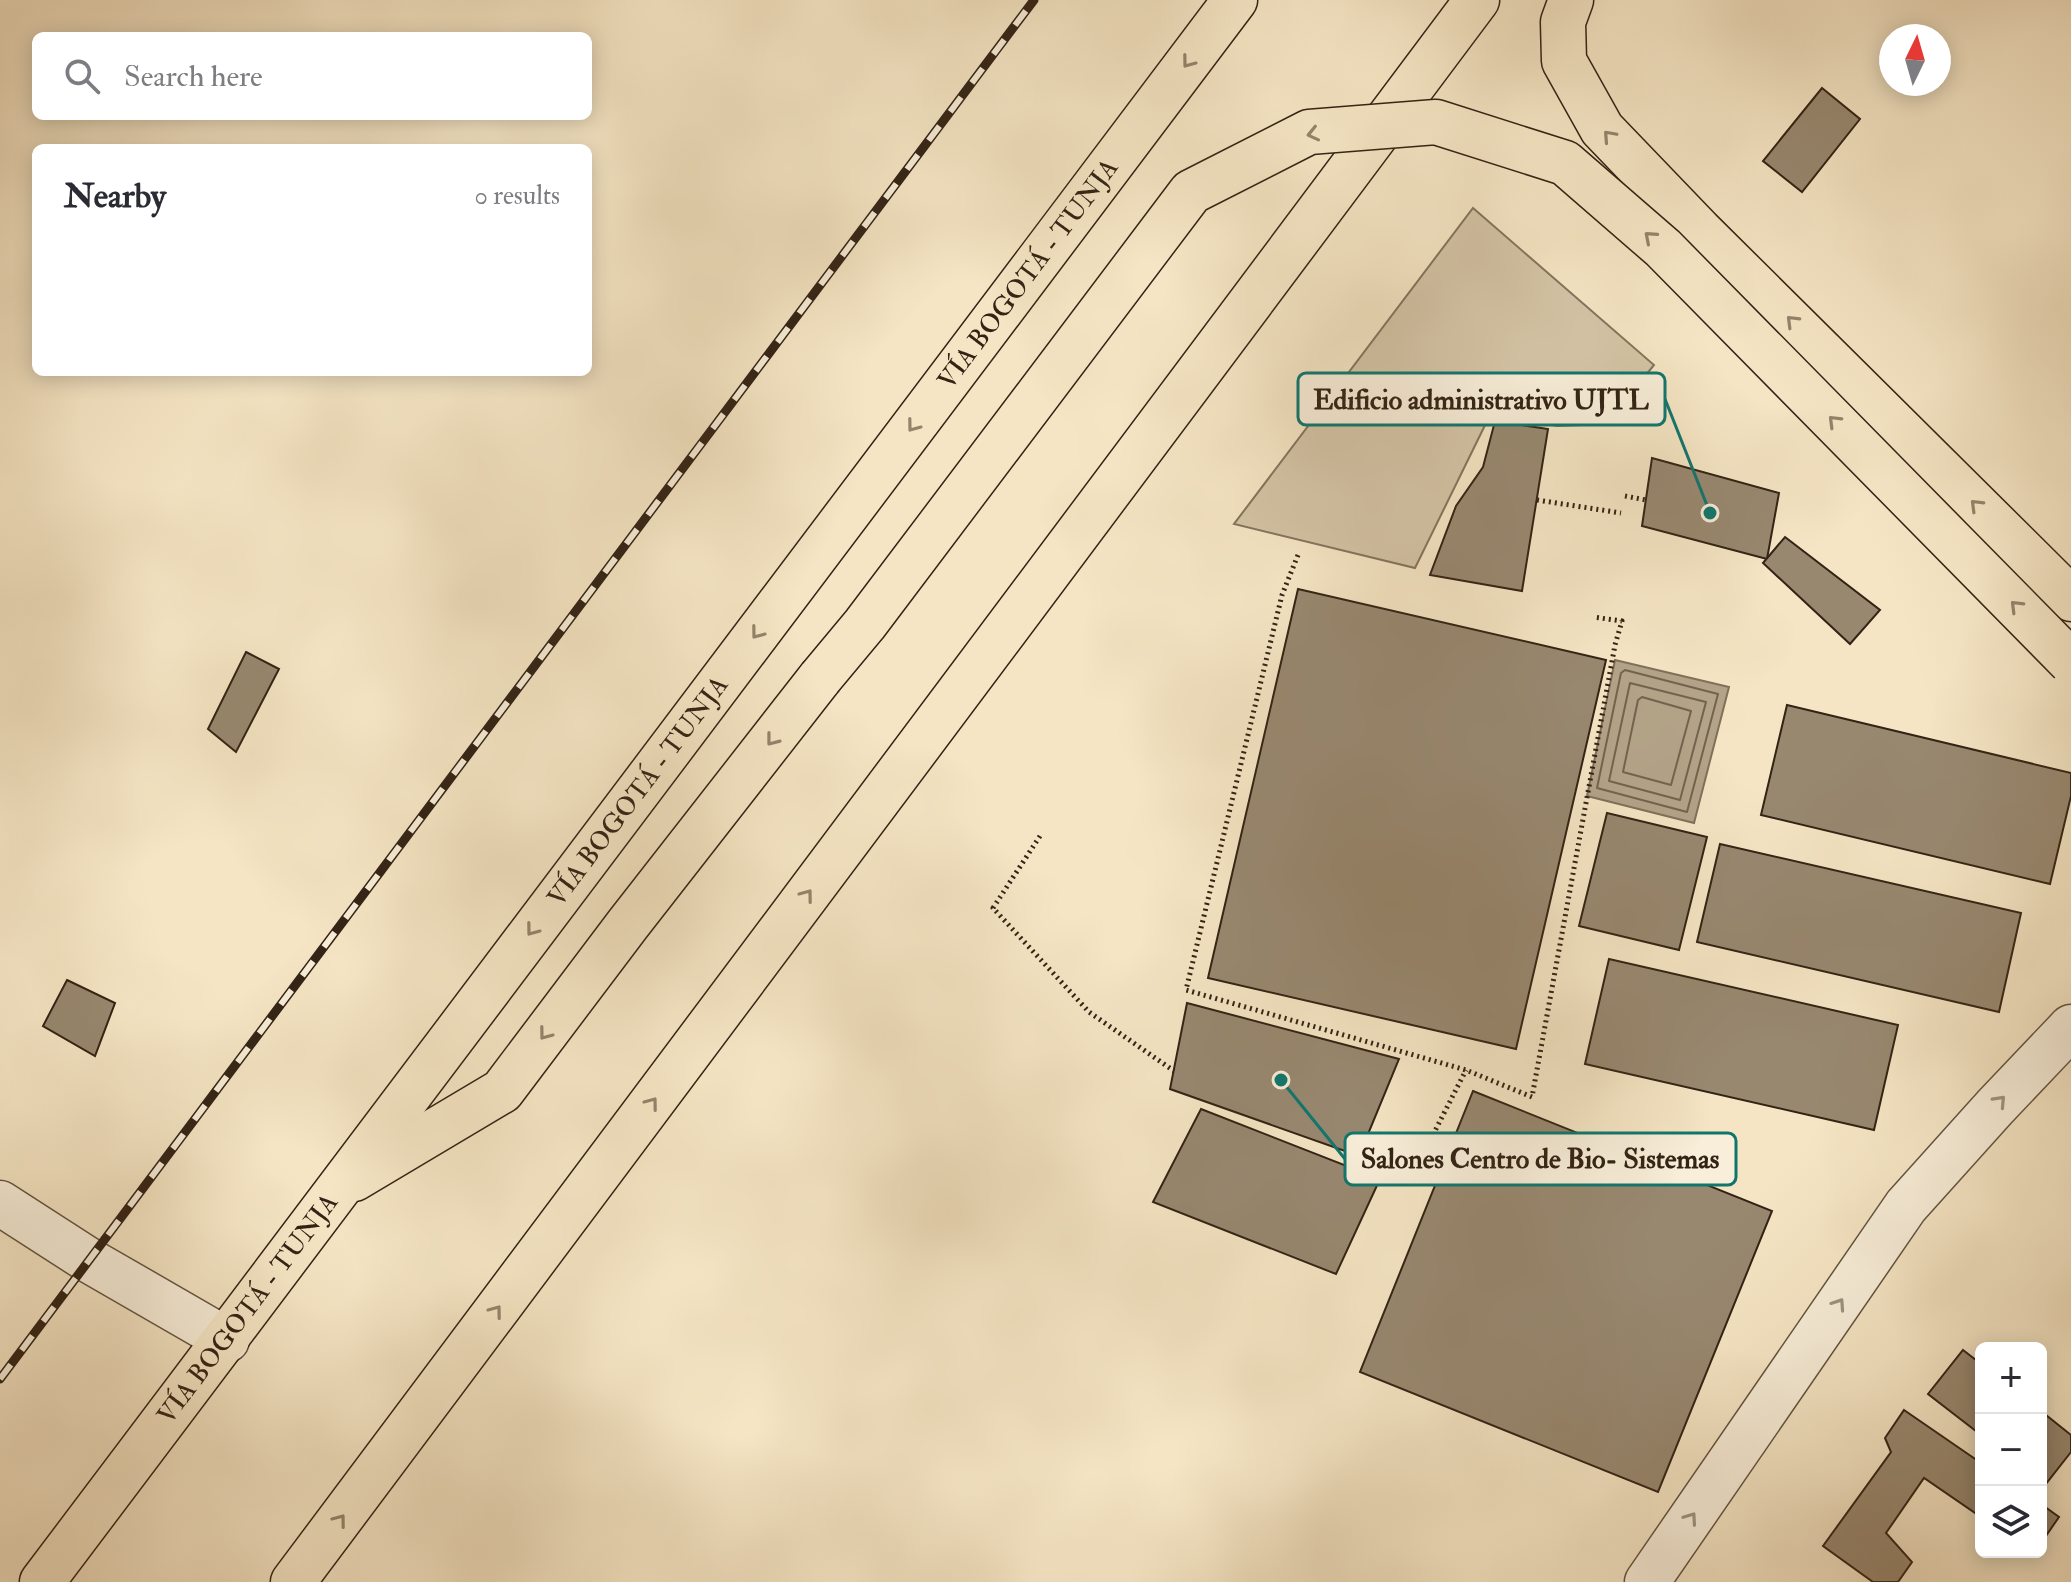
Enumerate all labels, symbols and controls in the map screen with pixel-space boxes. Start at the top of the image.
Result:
north arrow [1879,24,1951,96]
search box [32,32,592,120]
one-way arrow [1184,53,1198,68]
icon: search [60,54,104,98]
text: Search here [124,58,263,95]
one-way arrow [1307,125,1320,142]
one-way arrow [1604,131,1619,145]
street label: VÍA BOGOTÁ - TUNJA [931,152,1126,396]
text: Nearby [64,175,166,218]
text: 0 results [475,180,560,212]
one-way arrow [1645,232,1660,247]
one-way arrow [1786,316,1801,330]
callout: Edificio administrativo UJTL [1298,373,1665,425]
text: Edificio administrativo UJTL [1313,383,1649,418]
one-way arrow [1829,416,1843,430]
one-way arrow [909,417,923,432]
one-way arrow [1971,500,1985,514]
one-way arrow [2011,601,2025,615]
one-way arrow [752,624,766,639]
street label: VÍA BOGOTÁ - TUNJA [541,670,736,913]
one-way arrow [768,731,782,746]
one-way arrow [798,889,812,904]
one-way arrow [528,921,542,936]
one-way arrow [541,1026,555,1040]
one-way arrow [1991,1096,2006,1110]
one-way arrow [642,1097,656,1112]
callout: Salones Centro de Bio- Sistemas [1345,1133,1736,1185]
text: Salones Centro de Bio- Sistemas [1361,1142,1720,1177]
street label: VÍA BOGOTÁ - TUNJA [151,1187,345,1431]
one-way arrow [1829,1299,1844,1313]
one-way arrow [486,1306,500,1320]
map controls [1975,1342,2047,1558]
button: + [1975,1342,2047,1414]
button: − [1975,1414,2047,1486]
button: layers [1975,1486,2047,1558]
one-way arrow [1681,1512,1696,1526]
one-way arrow [330,1514,345,1528]

